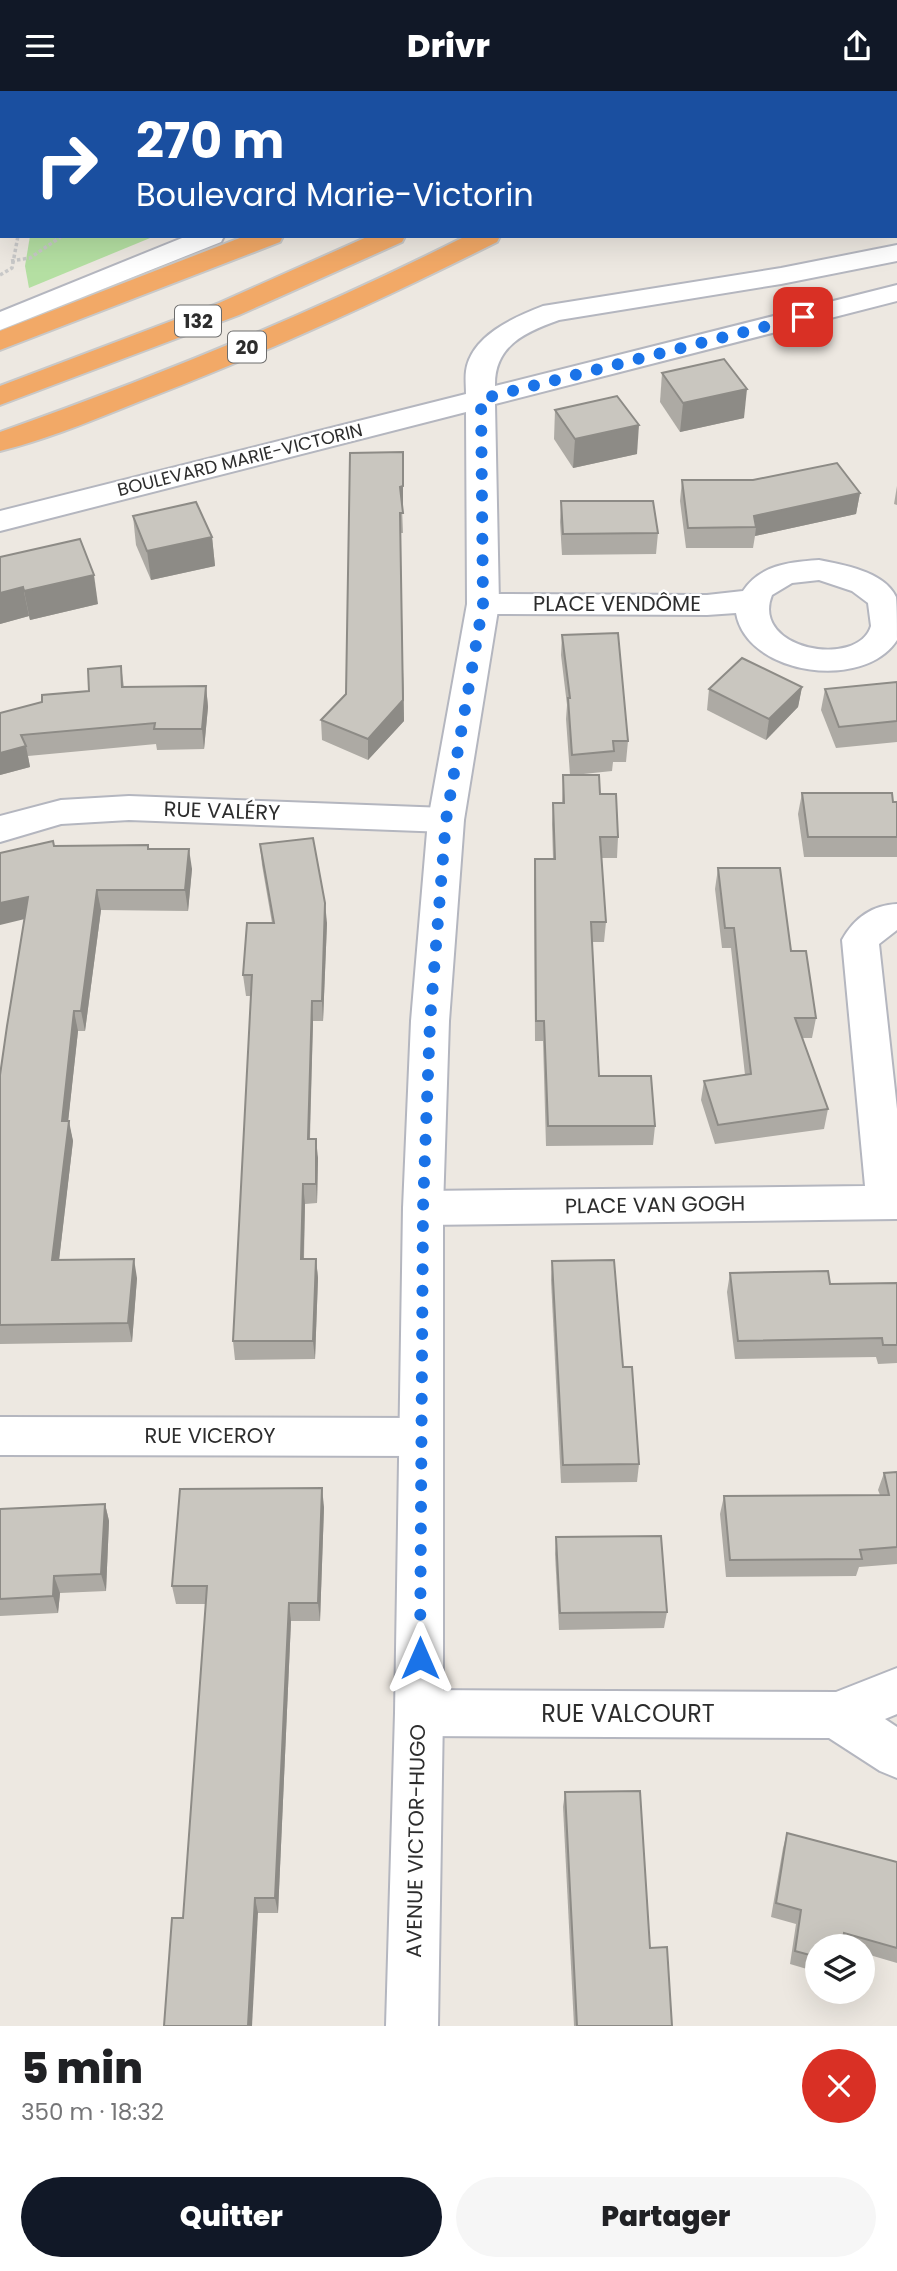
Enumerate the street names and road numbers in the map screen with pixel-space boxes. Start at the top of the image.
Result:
road number: 132 [175,305,221,337]
road number: 20 [228,331,266,363]
street label: BOULEVARD MARIE-VICTORIN [115,417,365,502]
street label: PLACE VENDÔME [533,589,701,618]
street label: RUE VALÉRY [163,794,281,827]
street label: PLACE VAN GOGH [565,1188,745,1221]
street label: RUE VICEROY [144,1421,276,1450]
street label: RUE VALCOURT [541,1697,715,1730]
street label: AVENUE VICTOR-HUGO [399,1724,432,1958]

